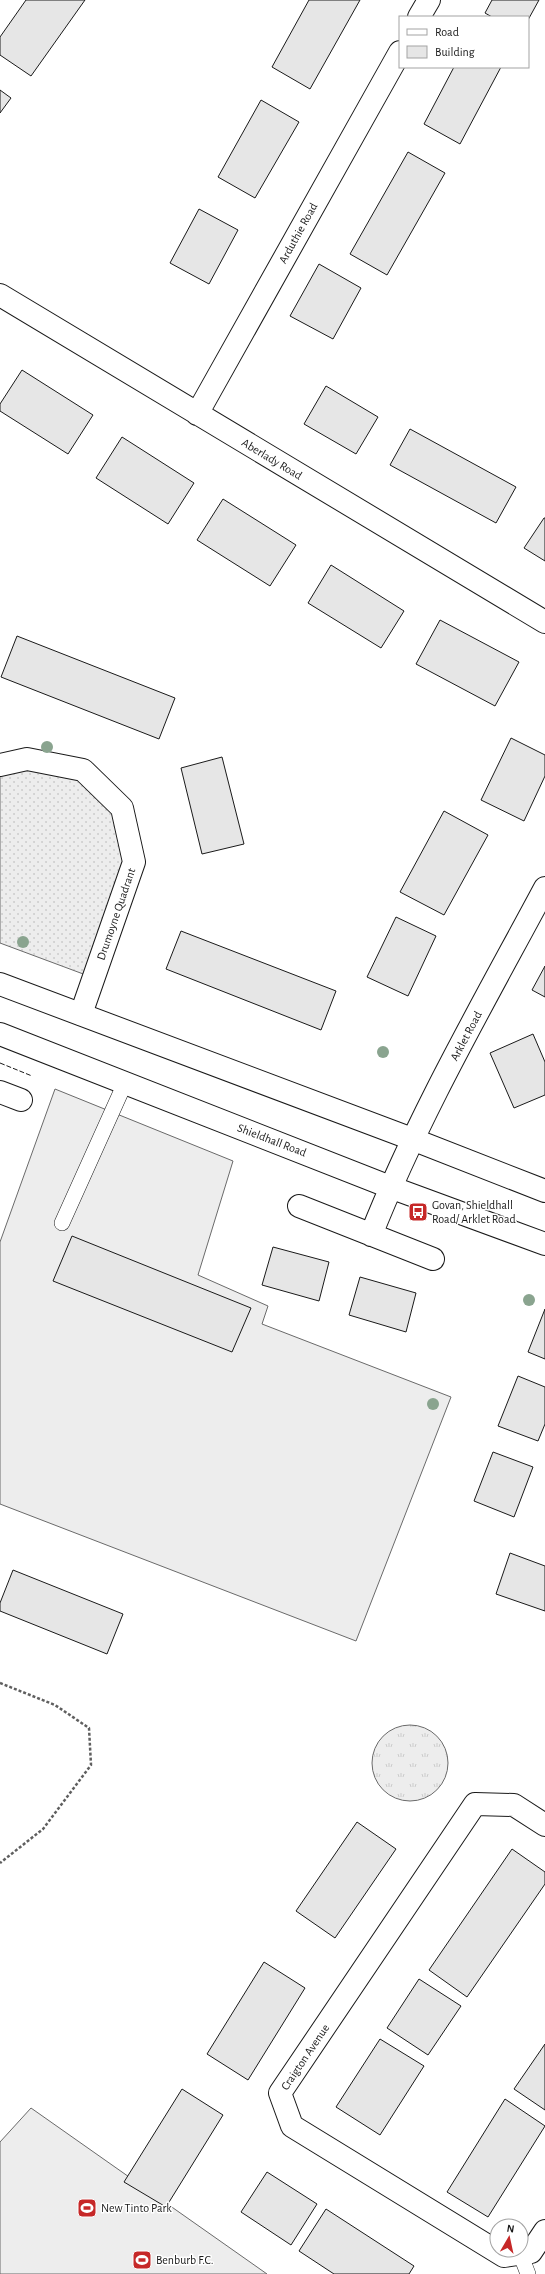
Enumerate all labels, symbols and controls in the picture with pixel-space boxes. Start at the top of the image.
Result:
legend [399,16,529,68]
text: Road [435,26,459,38]
text: Building [435,46,475,58]
street label: Arduthie Road [276,201,320,265]
street label: Aberlady Road [239,436,304,483]
street label: Drumoyne Quadrant [95,866,138,962]
street label: Arklet Road [448,1009,484,1063]
street label: Shieldhall Road [236,1121,308,1159]
place label: Govan, Shieldhall Road/ Arklet Road [432,1199,516,1225]
bus stop icon: Govan, Shieldhall Road/ Arklet Road [407,1201,429,1223]
street label: Craigton Avenue [279,2022,331,2092]
sports icon: New Tinto Park [76,2197,98,2219]
place label: New Tinto Park [101,2202,172,2214]
north arrow [489,2218,529,2258]
text: N [506,2223,515,2235]
sports icon: Benburb F.C. [131,2249,153,2271]
place label: Benburb F.C. [156,2254,213,2266]

